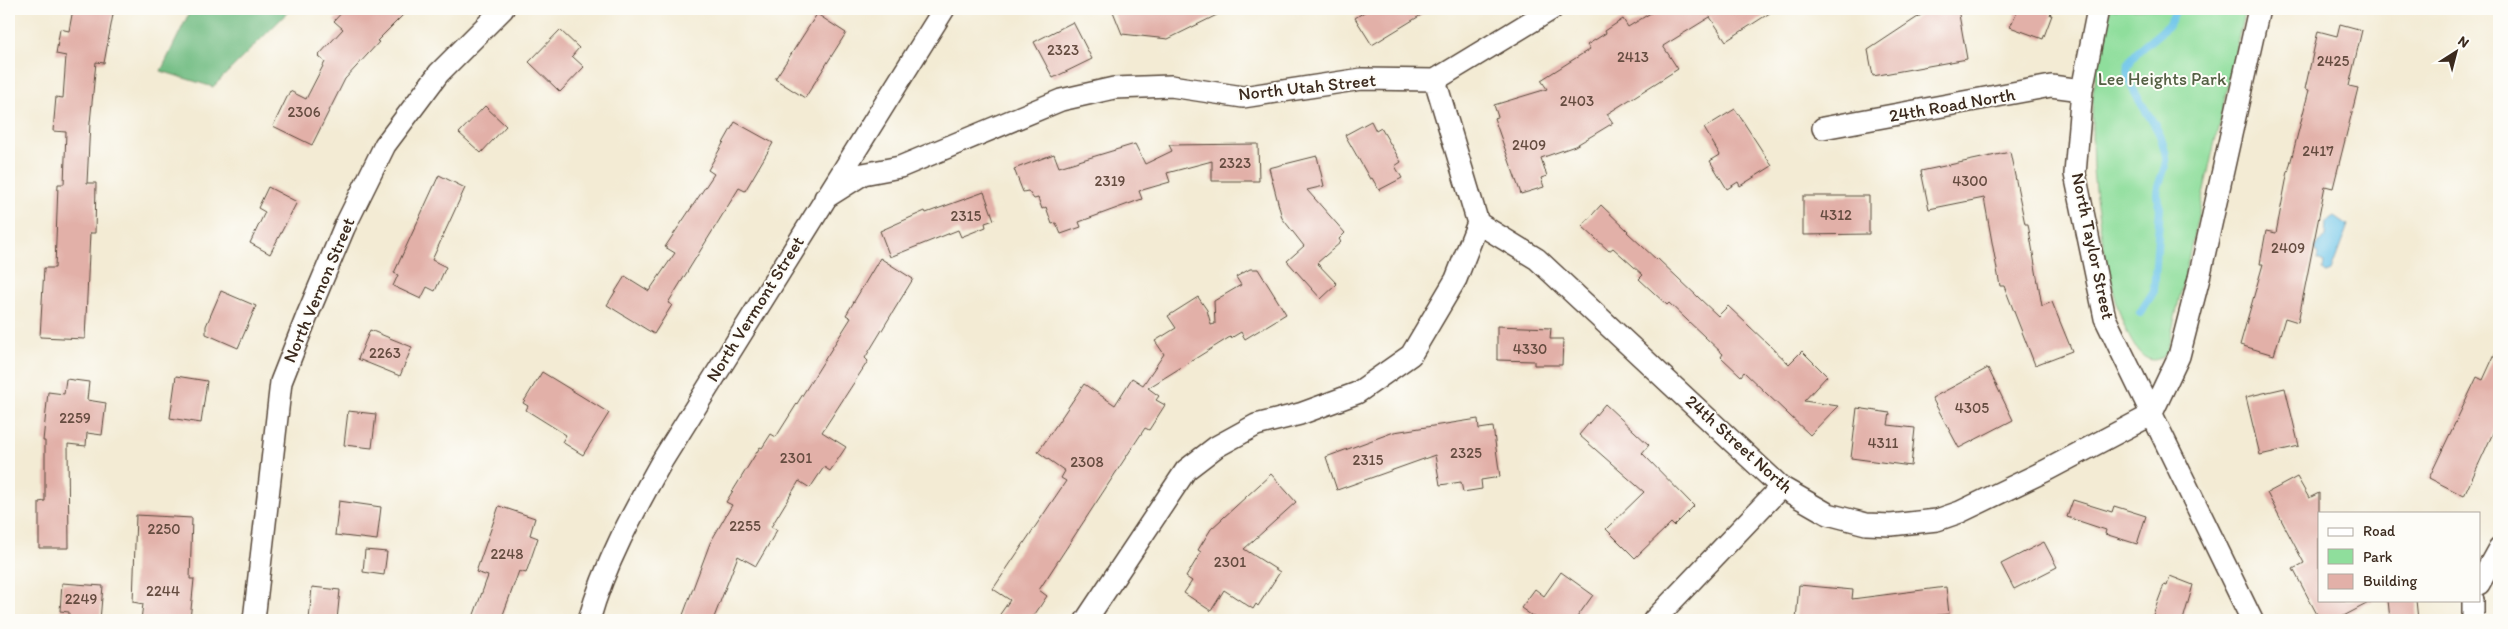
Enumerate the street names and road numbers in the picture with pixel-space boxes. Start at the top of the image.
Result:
street label: North Utah Street [1237,69,1377,105]
street label: 24th Road North [1887,83,2017,127]
street label: North Taylor Street [2067,171,2119,322]
street label: North Vernon Street [278,214,360,366]
street label: North Vermont Street [701,232,809,386]
street label: 24th Street North [1681,390,1797,498]

